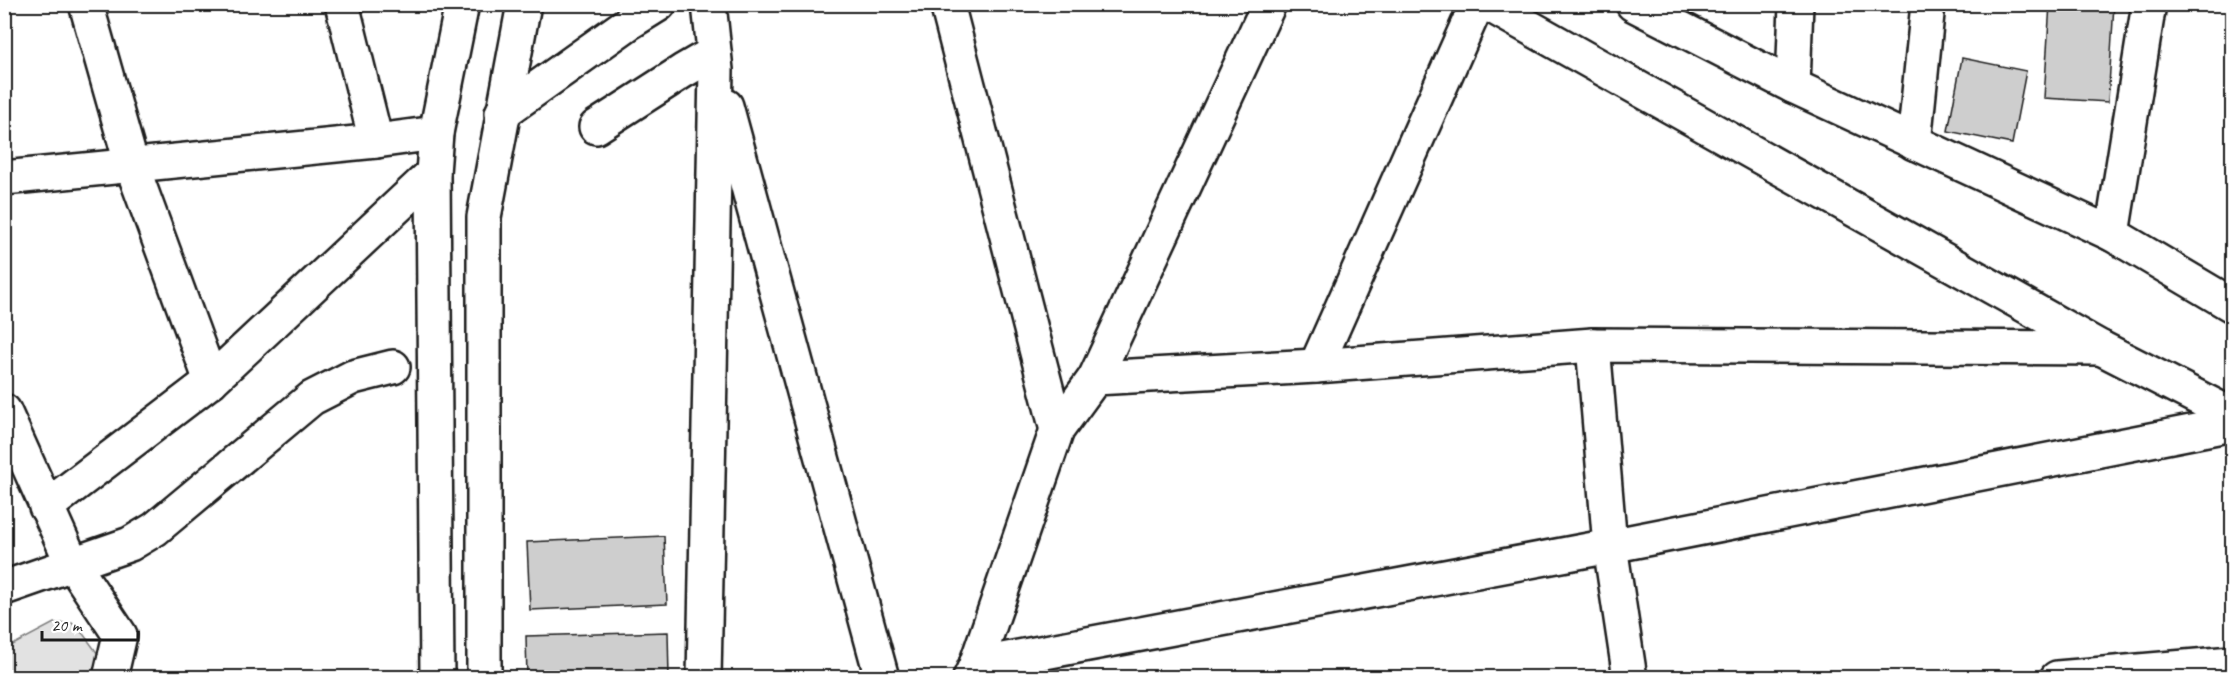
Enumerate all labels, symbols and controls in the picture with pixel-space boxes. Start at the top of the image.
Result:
scale bar [42,604,138,642]
text: 20 m [51,614,84,636]

